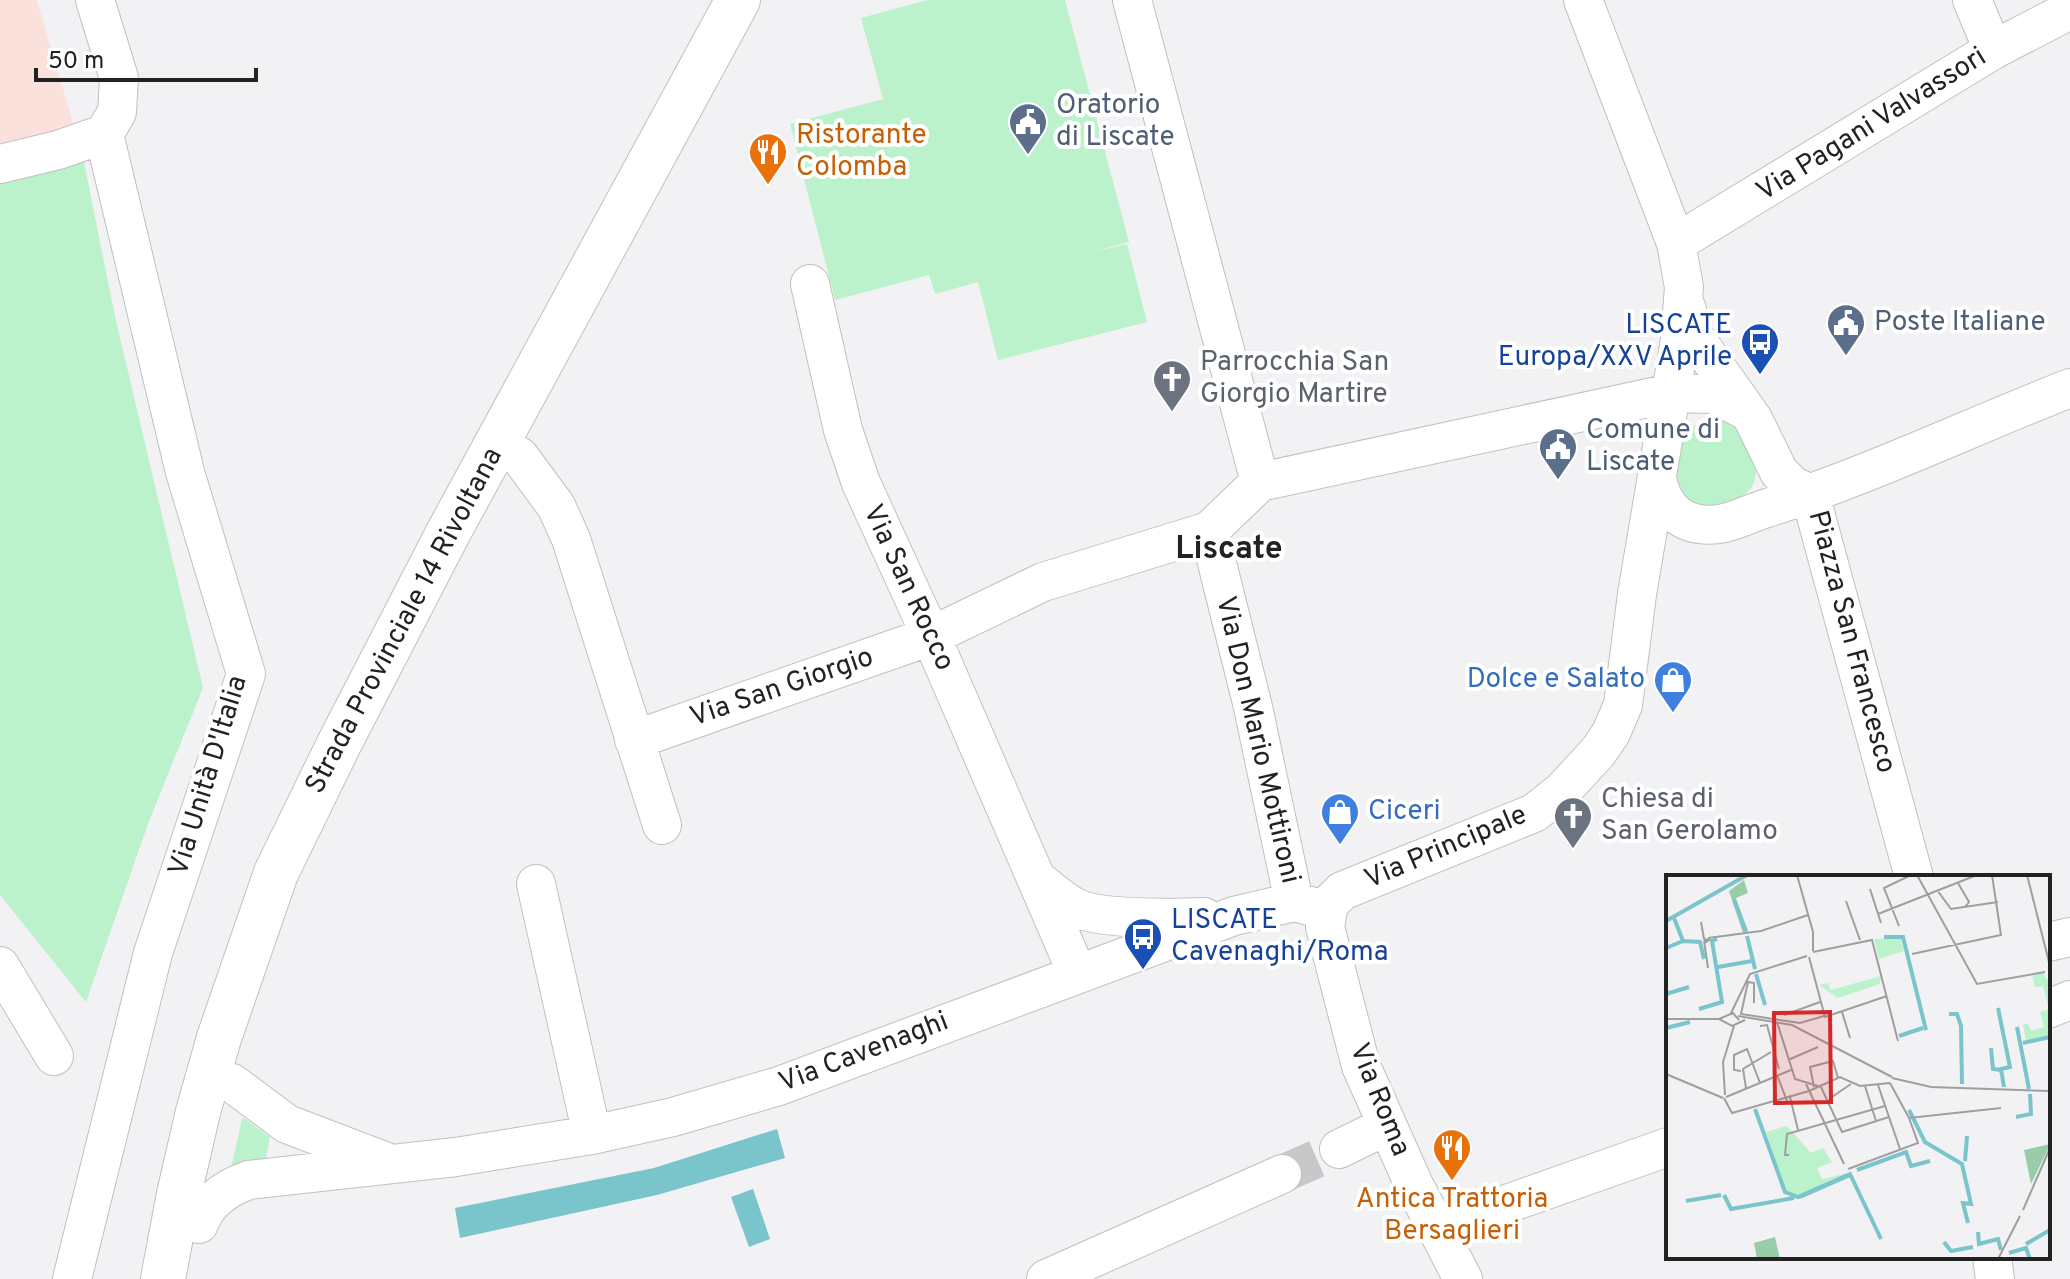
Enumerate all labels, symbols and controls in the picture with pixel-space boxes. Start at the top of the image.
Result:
scale bar [36,32,256,82]
street label: Via Pagani Valvassori [1750,40,1994,210]
text: 50 m [48,47,104,77]
place label: Oratorio di Liscate [1056,88,1174,156]
public building icon: Oratorio di Liscate [1007,101,1049,156]
place label: Ristorante Colomba [796,118,927,186]
restaurant icon: Ristorante Colomba [747,131,789,186]
public building icon: Poste Italiane [1825,302,1867,357]
place label: Poste Italiane [1874,305,2046,341]
place label: LISCATE Europa/XXV Aprile [1498,308,1732,376]
bus stop icon: LISCATE Europa/XXV Aprile [1739,321,1781,376]
place label: Parrocchia San Giorgio Martire [1200,345,1389,413]
church icon: Parrocchia San Giorgio Martire [1151,358,1193,413]
place label: Comune di Liscate [1586,413,1720,481]
public building icon: Comune di Liscate [1537,426,1579,481]
street label: Strada Provinciale 14 Rivoltana [298,442,512,800]
street label: Via San Rocco [854,499,962,677]
street label: Piazza San Francesco [1799,507,1903,777]
district label: Liscate [1175,530,1283,570]
street label: Via Don Mario Mottironi [1206,593,1308,887]
street label: Via San Giorgio [686,640,878,736]
shop icon: Dolce e Salato [1652,659,1694,714]
place label: Dolce e Salato [1467,662,1645,698]
street label: Via Unità D'Italia [161,671,257,881]
place label: Chiesa di San Gerolamo [1601,782,1778,850]
shop icon: Ciceri [1319,791,1361,846]
place label: Ciceri [1368,794,1441,830]
church icon: Chiesa di San Gerolamo [1552,795,1594,850]
street label: Via Principale [1359,798,1533,898]
inset map [1666,875,2050,1259]
place label: LISCATE Cavenaghi/Roma [1171,903,1389,971]
bus stop icon: LISCATE Cavenaghi/Roma [1122,916,1164,971]
street label: Via Cavenaghi [774,1004,954,1102]
street label: Via Roma [1340,1038,1418,1162]
restaurant icon: Antica Trattoria Bersaglieri [1431,1127,1473,1182]
place label: Antica Trattoria Bersaglieri [1356,1182,1548,1250]

